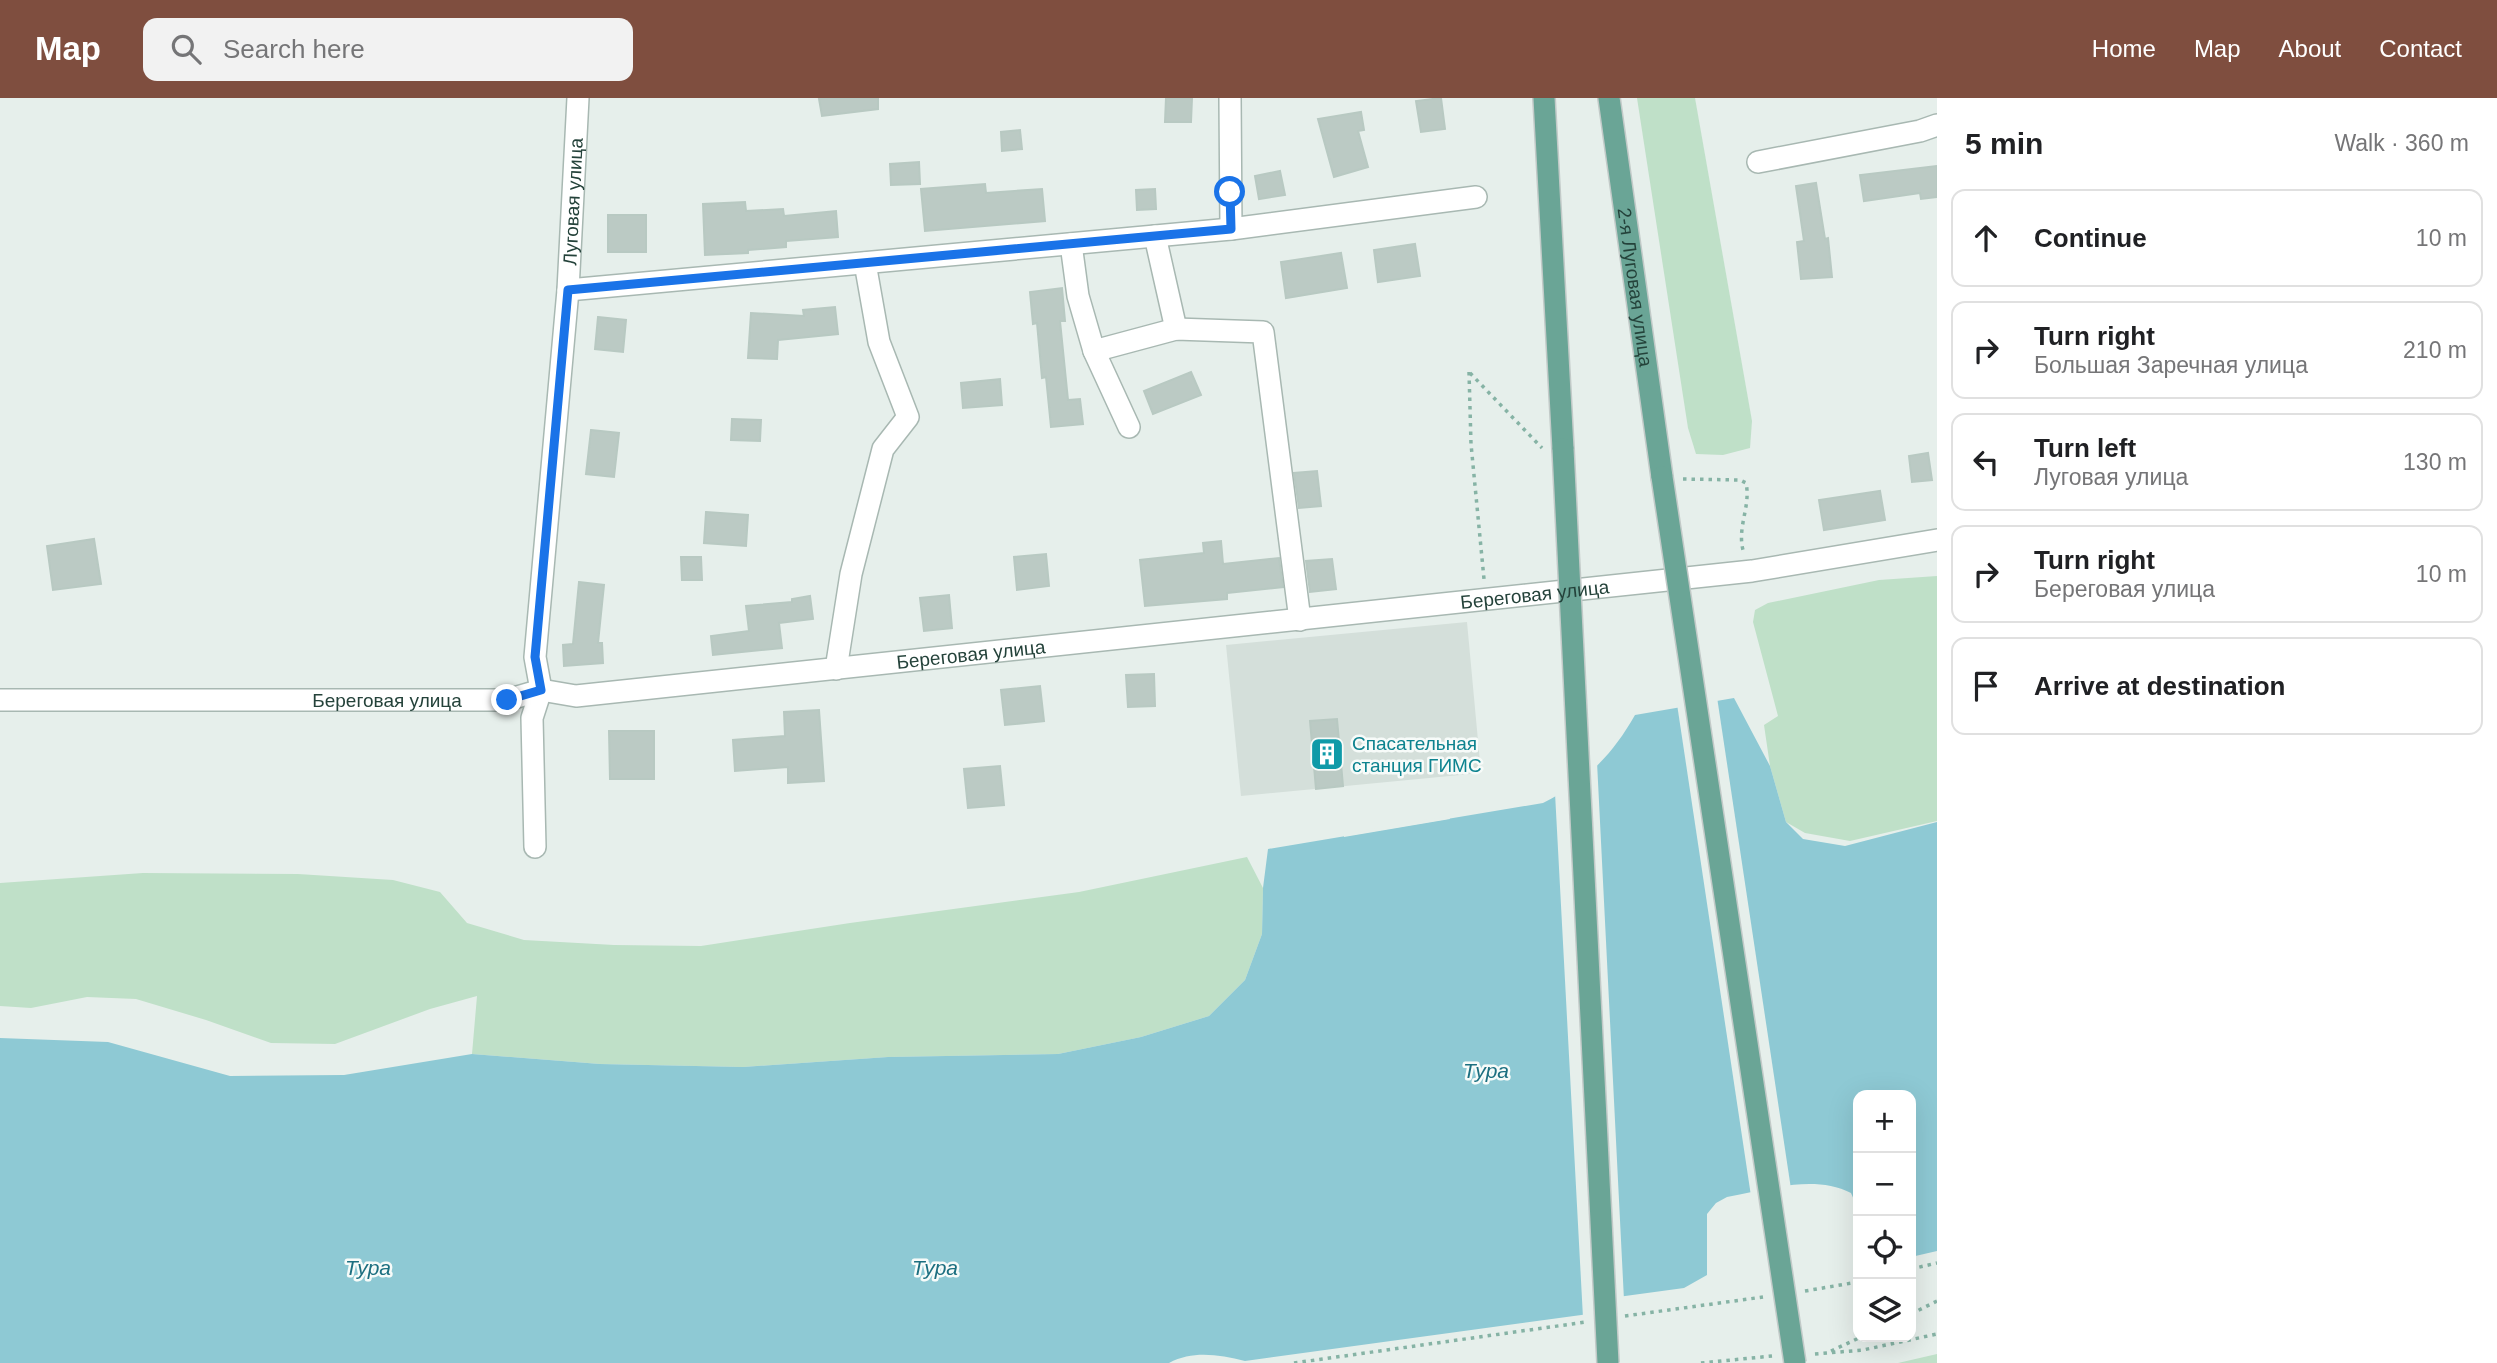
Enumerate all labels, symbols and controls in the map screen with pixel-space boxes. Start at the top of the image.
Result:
search box [143,18,633,81]
text: Map [35,30,101,67]
icon: search [167,30,205,68]
text: Search here [223,34,365,64]
text: Home [2092,35,2156,62]
text: Map [2194,35,2241,62]
text: About [2279,35,2341,62]
text: Contact [2379,35,2462,62]
text: 5 min [1965,127,2043,160]
text: Walk · 360 m [2334,130,2469,156]
street label: Луговая улица [559,137,587,266]
route start [1214,176,1245,207]
street label: 2-я Луговая улица [1613,206,1657,368]
icon: ahead [1967,219,2005,257]
text: Continue [2034,223,2147,253]
text: 10 m [2416,225,2467,251]
text: Turn right [2034,321,2155,351]
icon: right [1967,331,2005,369]
text: 210 m [2403,337,2467,363]
text: Большая Заречная улица [2034,352,2308,378]
text: Turn left [2034,433,2136,463]
icon: left [1967,443,2005,481]
text: 130 m [2403,449,2467,475]
text: Луговая улица [2034,464,2188,490]
text: Turn right [2034,545,2155,575]
icon: right [1967,555,2005,593]
text: 10 m [2416,561,2467,587]
street label: Береговая улица [1459,576,1611,613]
text: Береговая улица [2034,576,2215,602]
street label: Береговая улица [895,636,1047,673]
icon: arrive [1967,667,2005,705]
text: Arrive at destination [2034,671,2285,701]
route end [491,684,522,715]
street label: Береговая улица [312,690,462,711]
place label: Спасательная станция ГИМС [1352,733,1482,776]
building icon: Спасательная станция ГИМС [1308,735,1346,773]
water label: Тура [1463,1059,1509,1082]
map controls [1853,1090,1916,1342]
button: + [1853,1090,1916,1153]
button: − [1853,1153,1916,1216]
button: locate [1853,1216,1916,1279]
water label: Тура [345,1256,391,1279]
water label: Тура [912,1256,958,1279]
button: layers [1853,1279,1916,1342]

